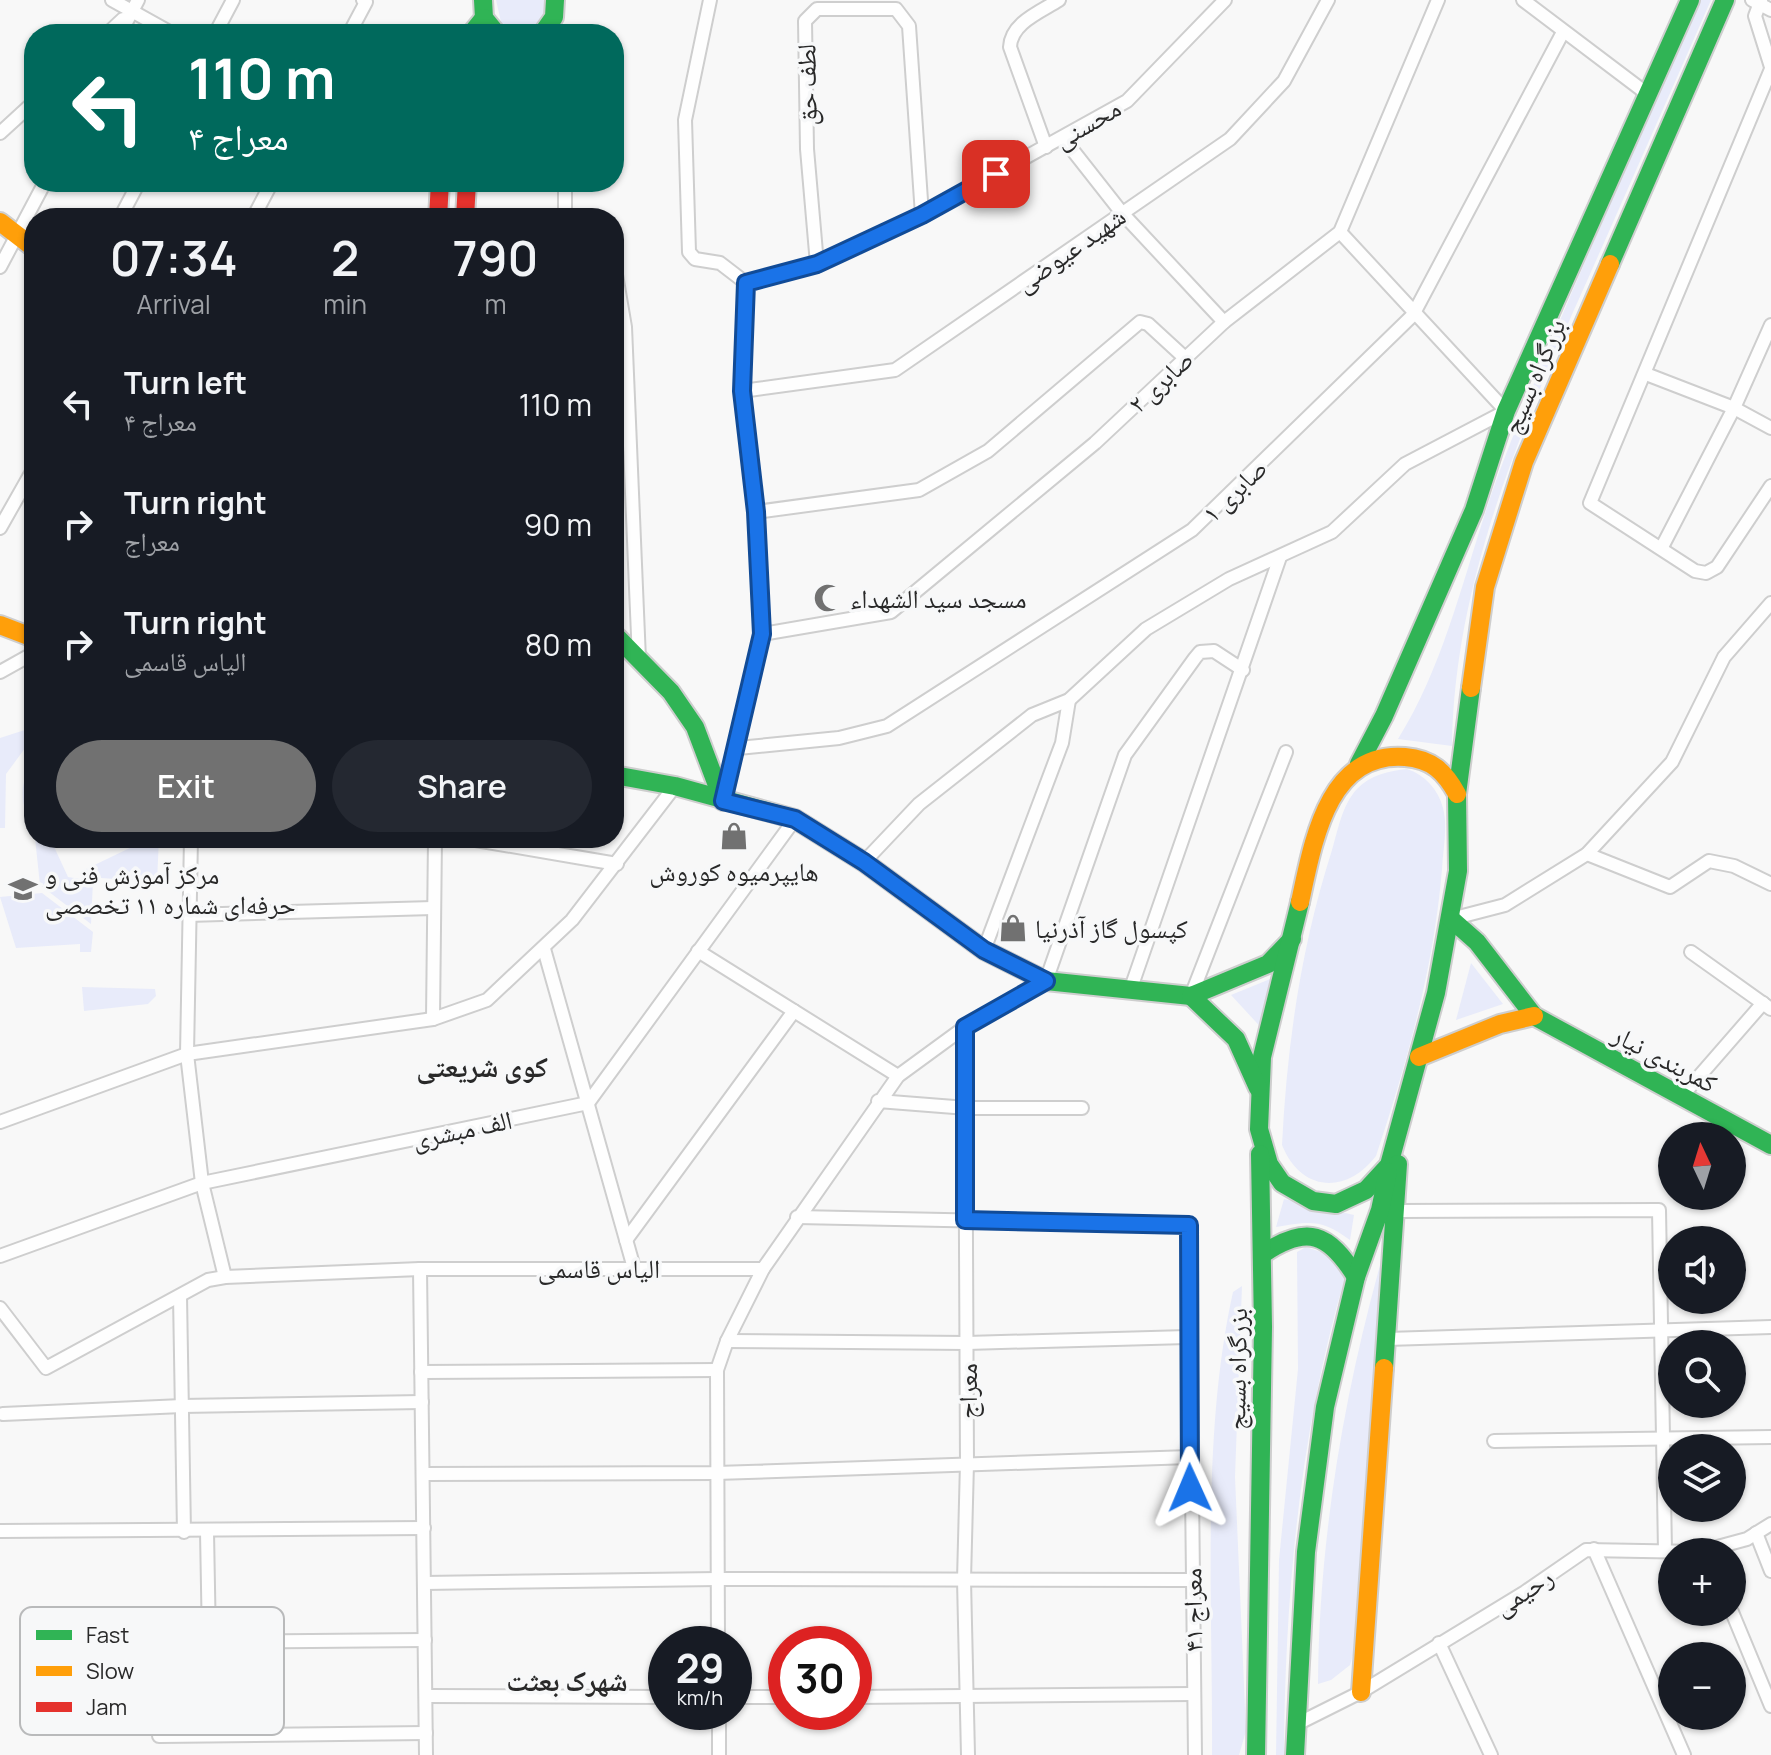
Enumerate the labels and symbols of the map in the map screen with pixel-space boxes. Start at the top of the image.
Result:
street label: لطف حق [787,44,825,126]
street label: محسنی [1047,89,1127,157]
pin [962,140,1030,208]
street label: شهید عیوضی [1008,198,1132,300]
street label: بزرگراه بسیج [1493,313,1573,439]
street label: صابری ۲ [1119,341,1201,421]
street label: صابری ۱ [1194,450,1274,530]
place label: مسجد سید الشهداء [850,580,1027,616]
mosque icon: مسجد سید الشهداء [813,583,843,613]
shop icon: هایپرمیوه کوروش [719,821,749,851]
place label: هایپرمیوه کوروش [649,853,819,889]
place label: مرکز آموزش فنی و حرفه‌ای شماره ۱۱ تخصصی [45,856,296,922]
school or university icon: مرکز آموزش فنی و حرفه‌ای شماره ۱۱ تخصصی [8,874,38,904]
place label: کپسول گاز آذرنیا [1035,910,1188,946]
shop icon: کپسول گاز آذرنیا [998,913,1028,943]
street label: کمربندی نیار [1606,1015,1724,1101]
district label: کوی شریعتی [416,1047,548,1085]
street label: الف مبشری [409,1101,515,1157]
north arrow [1658,1122,1746,1210]
street label: الیاس قاسمی [538,1250,660,1286]
street label: بزرگراه بسیج [1217,1308,1255,1430]
street label: معراج [949,1363,985,1419]
position arrow [1148,1446,1232,1530]
street label: رحیمی [1486,1558,1560,1624]
street label: معراج ۴۱ [1173,1567,1211,1653]
legend [20,1607,284,1735]
text: Fast [86,1620,129,1650]
speed limit sign: 30 [768,1626,872,1730]
text: Slow [86,1656,134,1686]
district label: شهرک بعثت [506,1661,628,1699]
text: Jam [86,1692,127,1722]

